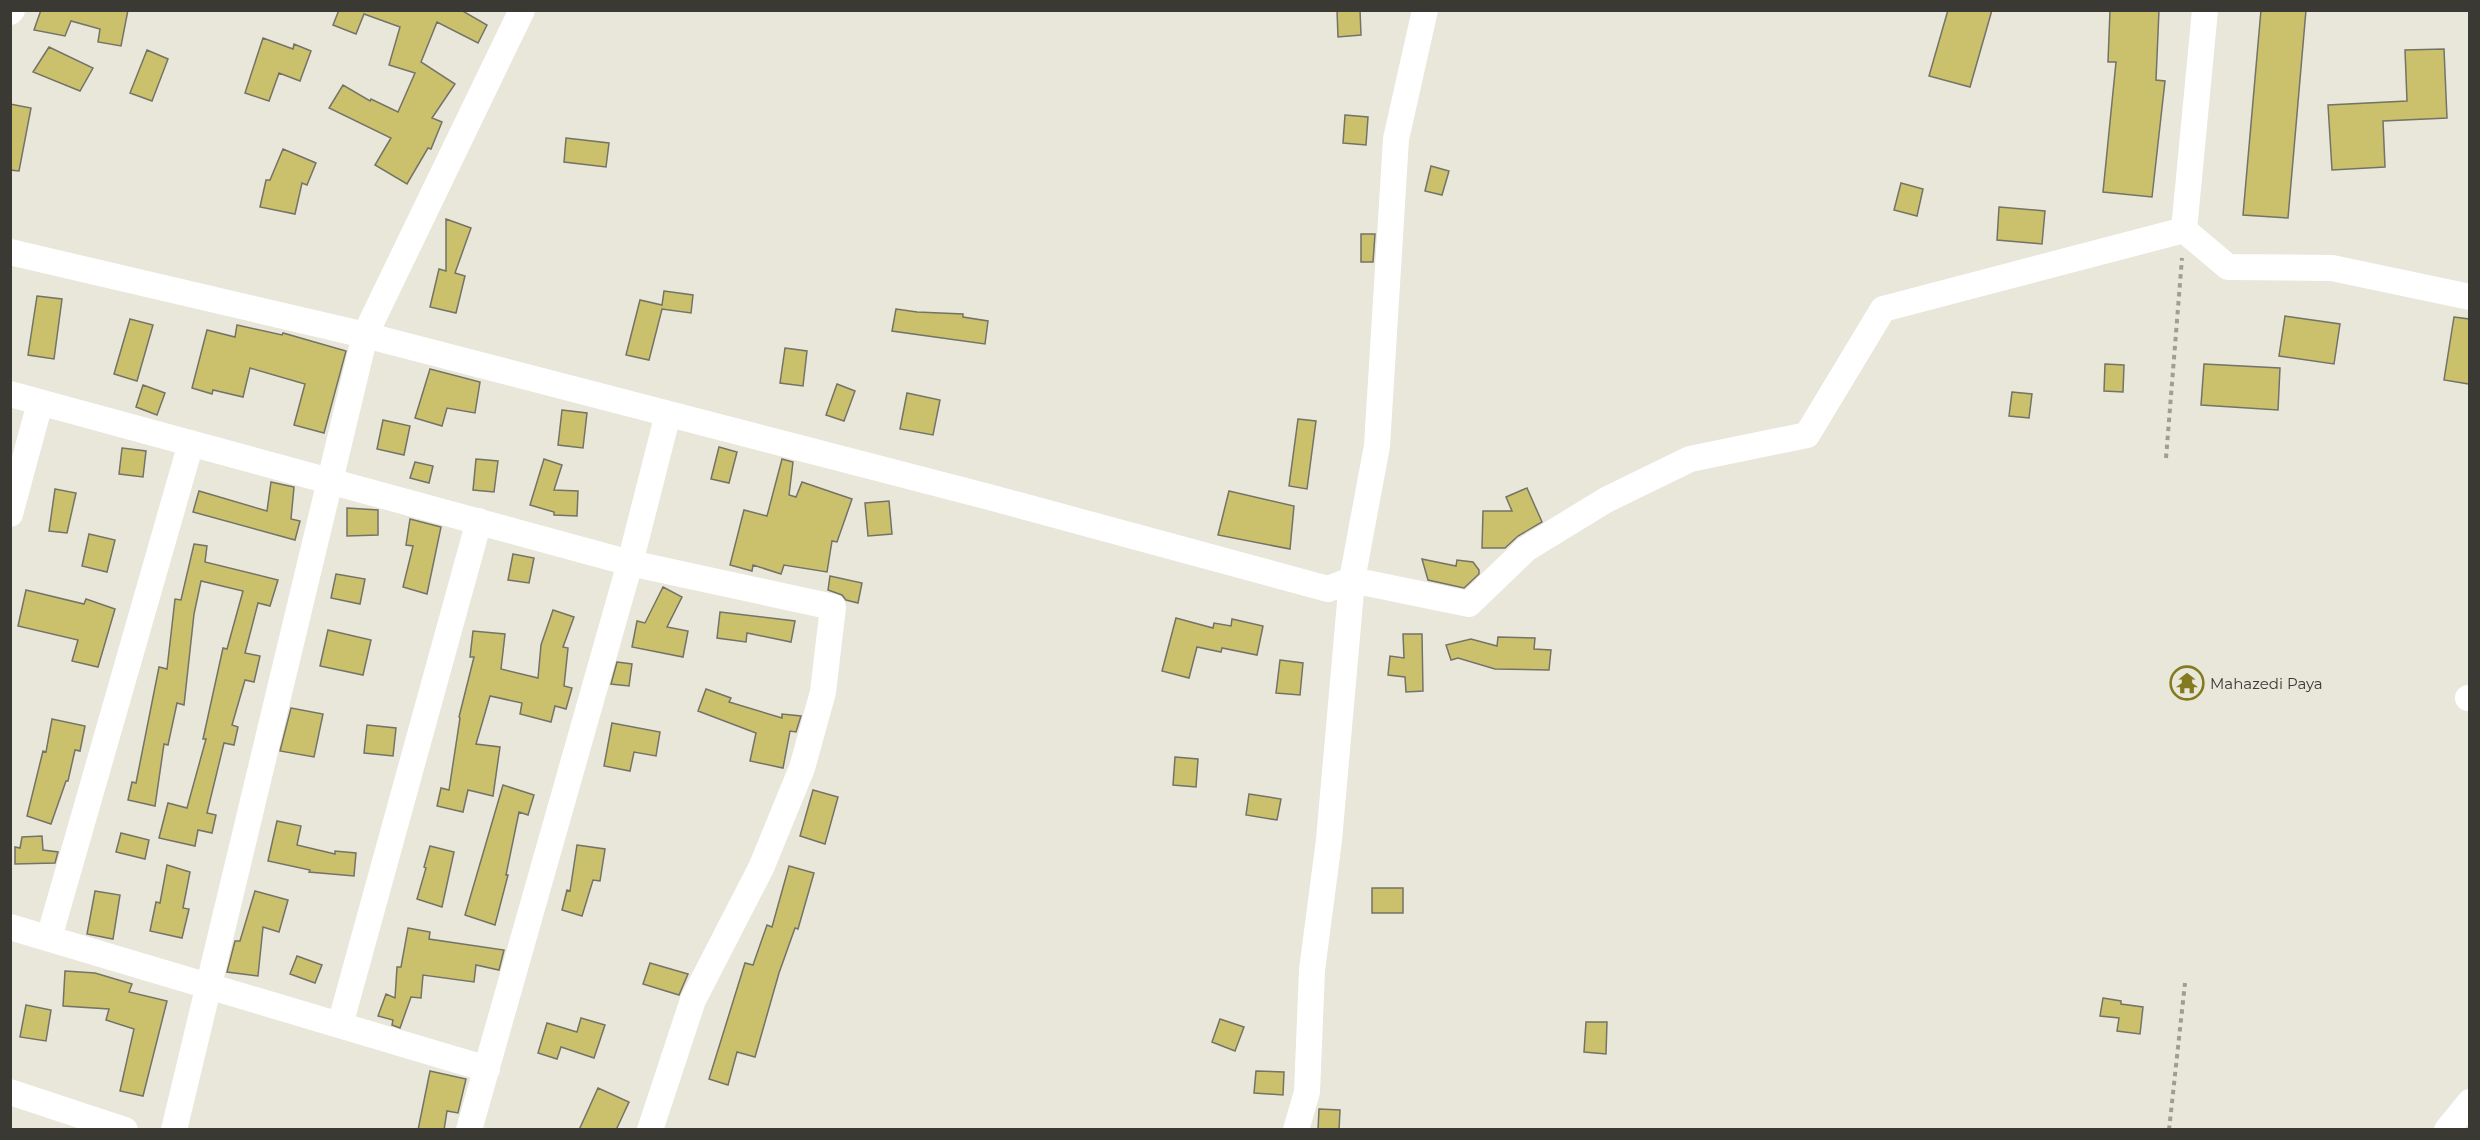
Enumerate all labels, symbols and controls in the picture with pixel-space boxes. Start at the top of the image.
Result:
temple icon: Mahazedi Paya [2169,665,2205,701]
place label: Mahazedi Paya [2210,674,2323,693]

